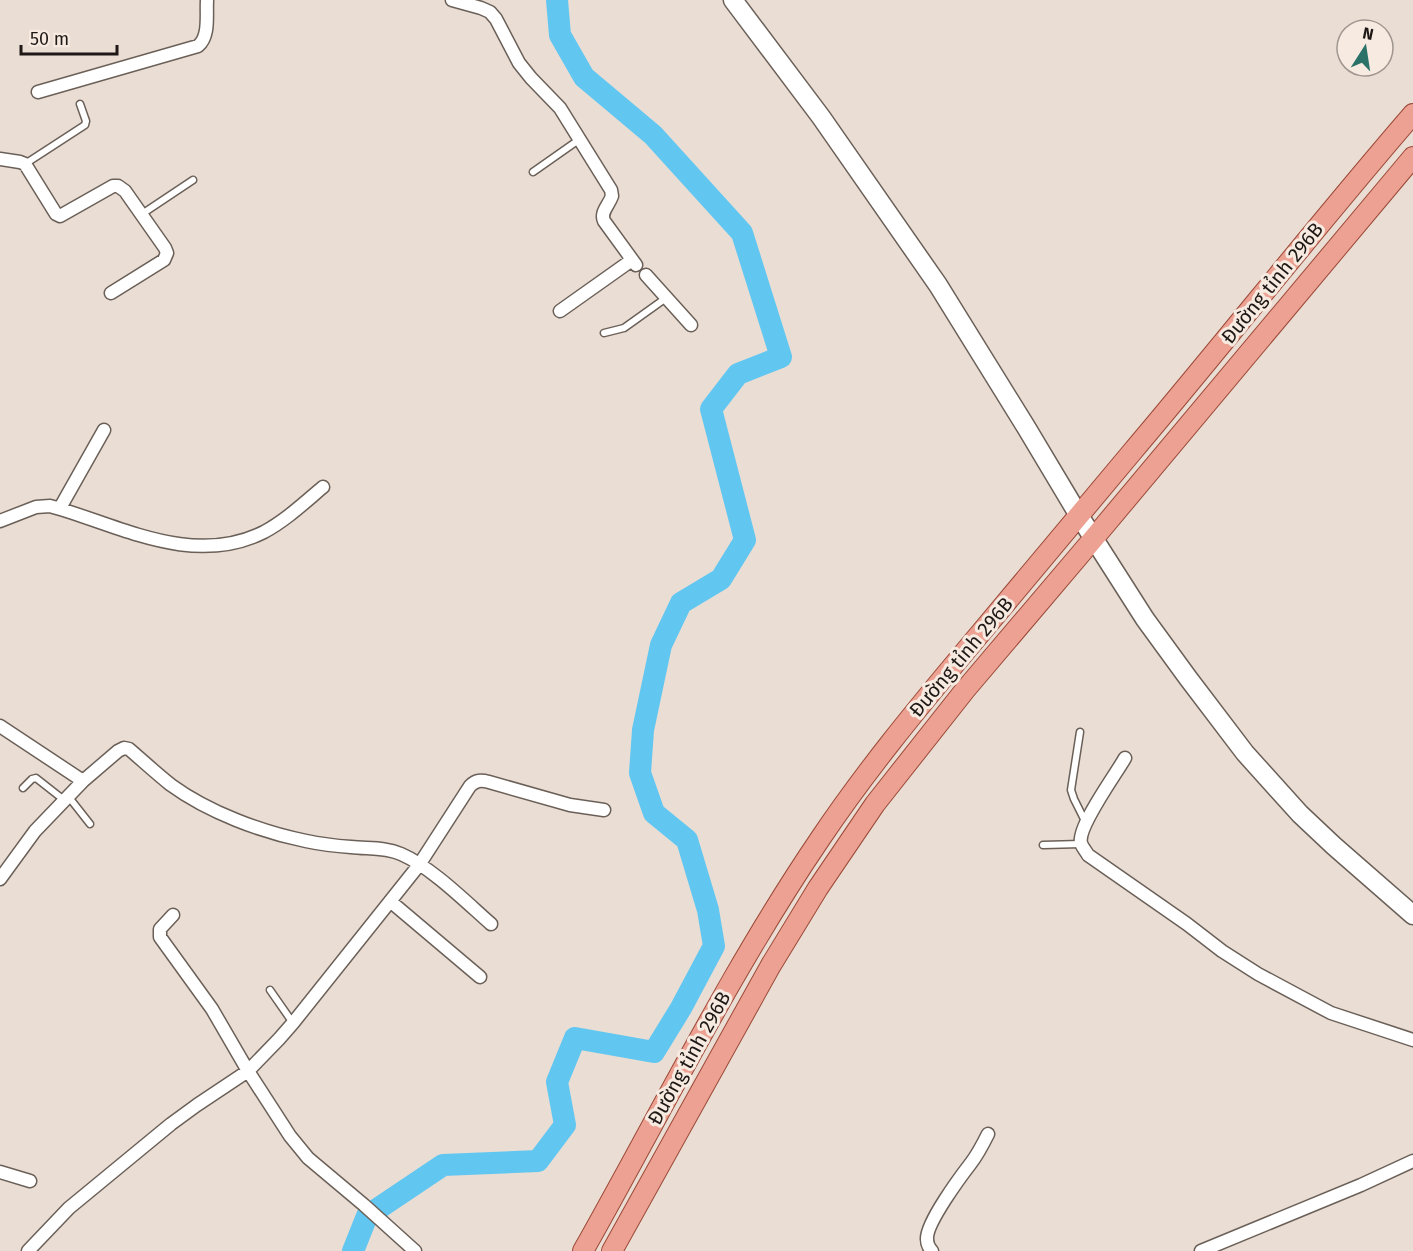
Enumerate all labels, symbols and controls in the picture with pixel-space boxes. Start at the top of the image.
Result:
scale bar [21,18,117,56]
north arrow [1335,18,1395,78]
text: N [1361,23,1375,44]
text: 50 m [30,28,69,50]
street label: Đường tỉnh 296B [1216,218,1328,348]
street label: Đường tỉnh 296B [904,592,1018,722]
street label: Đường tỉnh 296B [642,987,736,1129]

